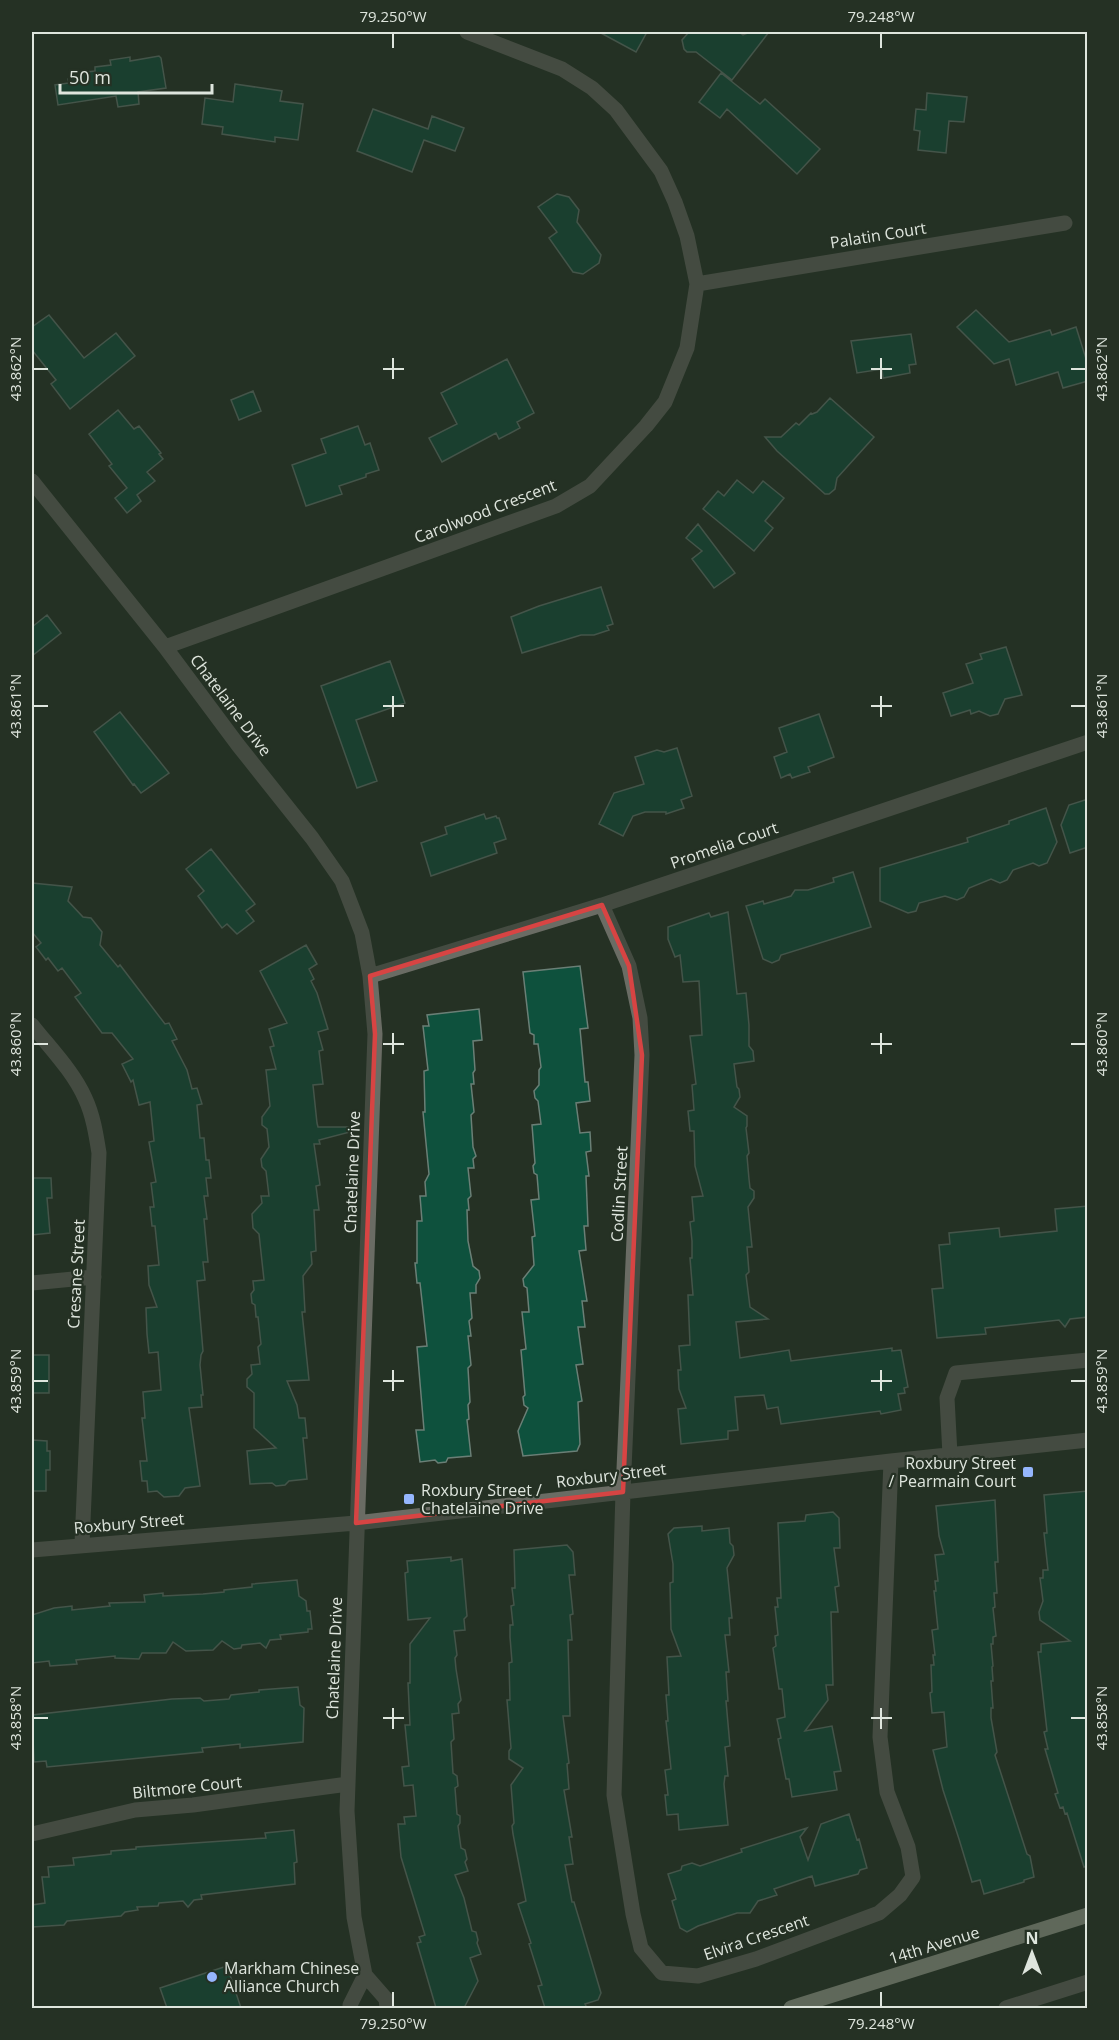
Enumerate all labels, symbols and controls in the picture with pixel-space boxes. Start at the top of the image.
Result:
text: 79.250°W [359,6,427,26]
text: 79.248°W [847,6,915,26]
scale bar [60,57,212,95]
text: 50 m [69,65,111,89]
street label: Palatin Court [828,217,928,253]
text: 43.862°N [5,337,25,401]
text: 43.862°N [1091,337,1111,401]
street label: Carolwood Crescent [411,474,559,548]
street label: Chatelaine Drive [185,649,277,761]
text: 43.861°N [5,674,25,738]
text: 43.861°N [1091,674,1111,738]
street label: Promelia Court [667,816,781,874]
text: 43.860°N [5,1012,25,1076]
text: 43.860°N [1091,1012,1111,1076]
street label: Chatelaine Drive [339,1110,365,1234]
street label: Codlin Street [605,1145,633,1243]
street label: Cresane Street [62,1218,90,1329]
text: 43.859°N [5,1349,25,1413]
text: 43.859°N [1091,1349,1111,1413]
place label: Roxbury Street / Pearmain Court [888,1452,1016,1492]
street label: Roxbury Street [555,1457,668,1493]
marker: Roxbury Street / Pearmain Court [1021,1465,1035,1479]
place label: Roxbury Street / Chatelaine Drive [421,1479,544,1519]
marker: Roxbury Street / Chatelaine Drive [402,1492,416,1506]
street label: Roxbury Street [73,1507,185,1539]
street label: Chatelaine Drive [321,1596,347,1720]
text: 43.858°N [5,1686,25,1750]
text: 43.858°N [1091,1686,1111,1750]
street label: Biltmore Court [131,1770,243,1804]
street label: Elvira Crescent [700,1909,812,1965]
street label: 14th Avenue [886,1921,982,1969]
north arrow [1002,1923,1062,1983]
text: N [1025,1927,1039,1949]
place label: Markham Chinese Alliance Church [224,1957,359,1997]
marker: Markham Chinese Alliance Church [205,1970,219,1984]
text: 79.250°W [359,2013,427,2033]
text: 79.248°W [847,2013,915,2033]

